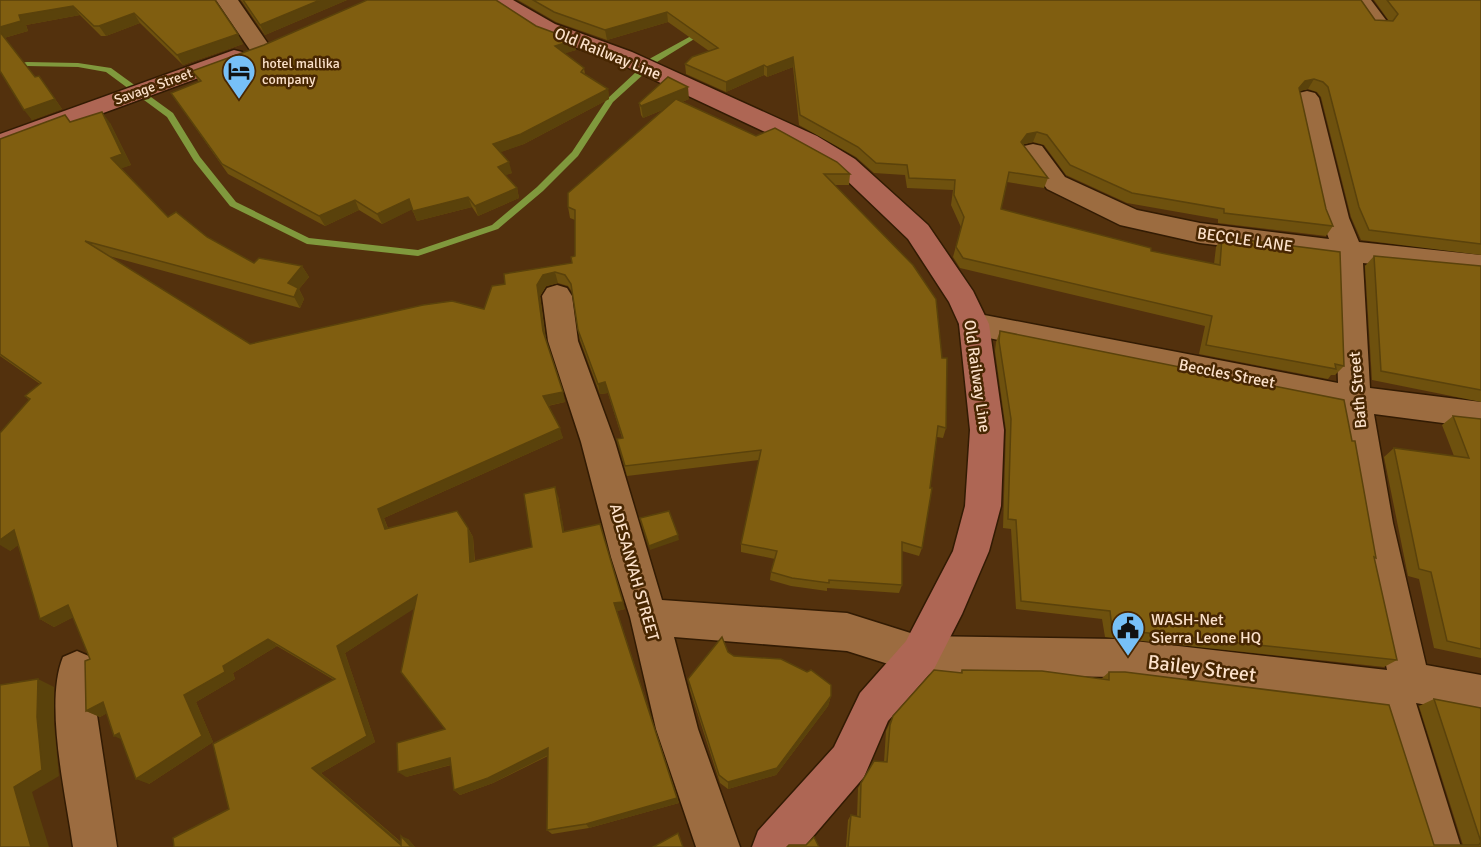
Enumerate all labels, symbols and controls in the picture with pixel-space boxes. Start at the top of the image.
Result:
street label: Old Railway Line [551,23,664,84]
hotel icon: hotel mallika company [221,53,257,100]
place label: hotel mallika company [262,55,340,88]
street label: Savage Street [112,64,195,108]
street label: BECCLE LANE [1196,223,1294,257]
street label: Old Railway Line [959,319,995,434]
street label: Bath Street [1345,350,1371,429]
street label: Beccles Street [1177,355,1277,393]
street label: ADESANYAH STREET [605,501,663,643]
public building icon: WASH-Net Sierra Leone HQ [1110,610,1146,657]
place label: WASH-Net Sierra Leone HQ [1151,610,1261,648]
street label: Bailey Street [1146,649,1258,688]

